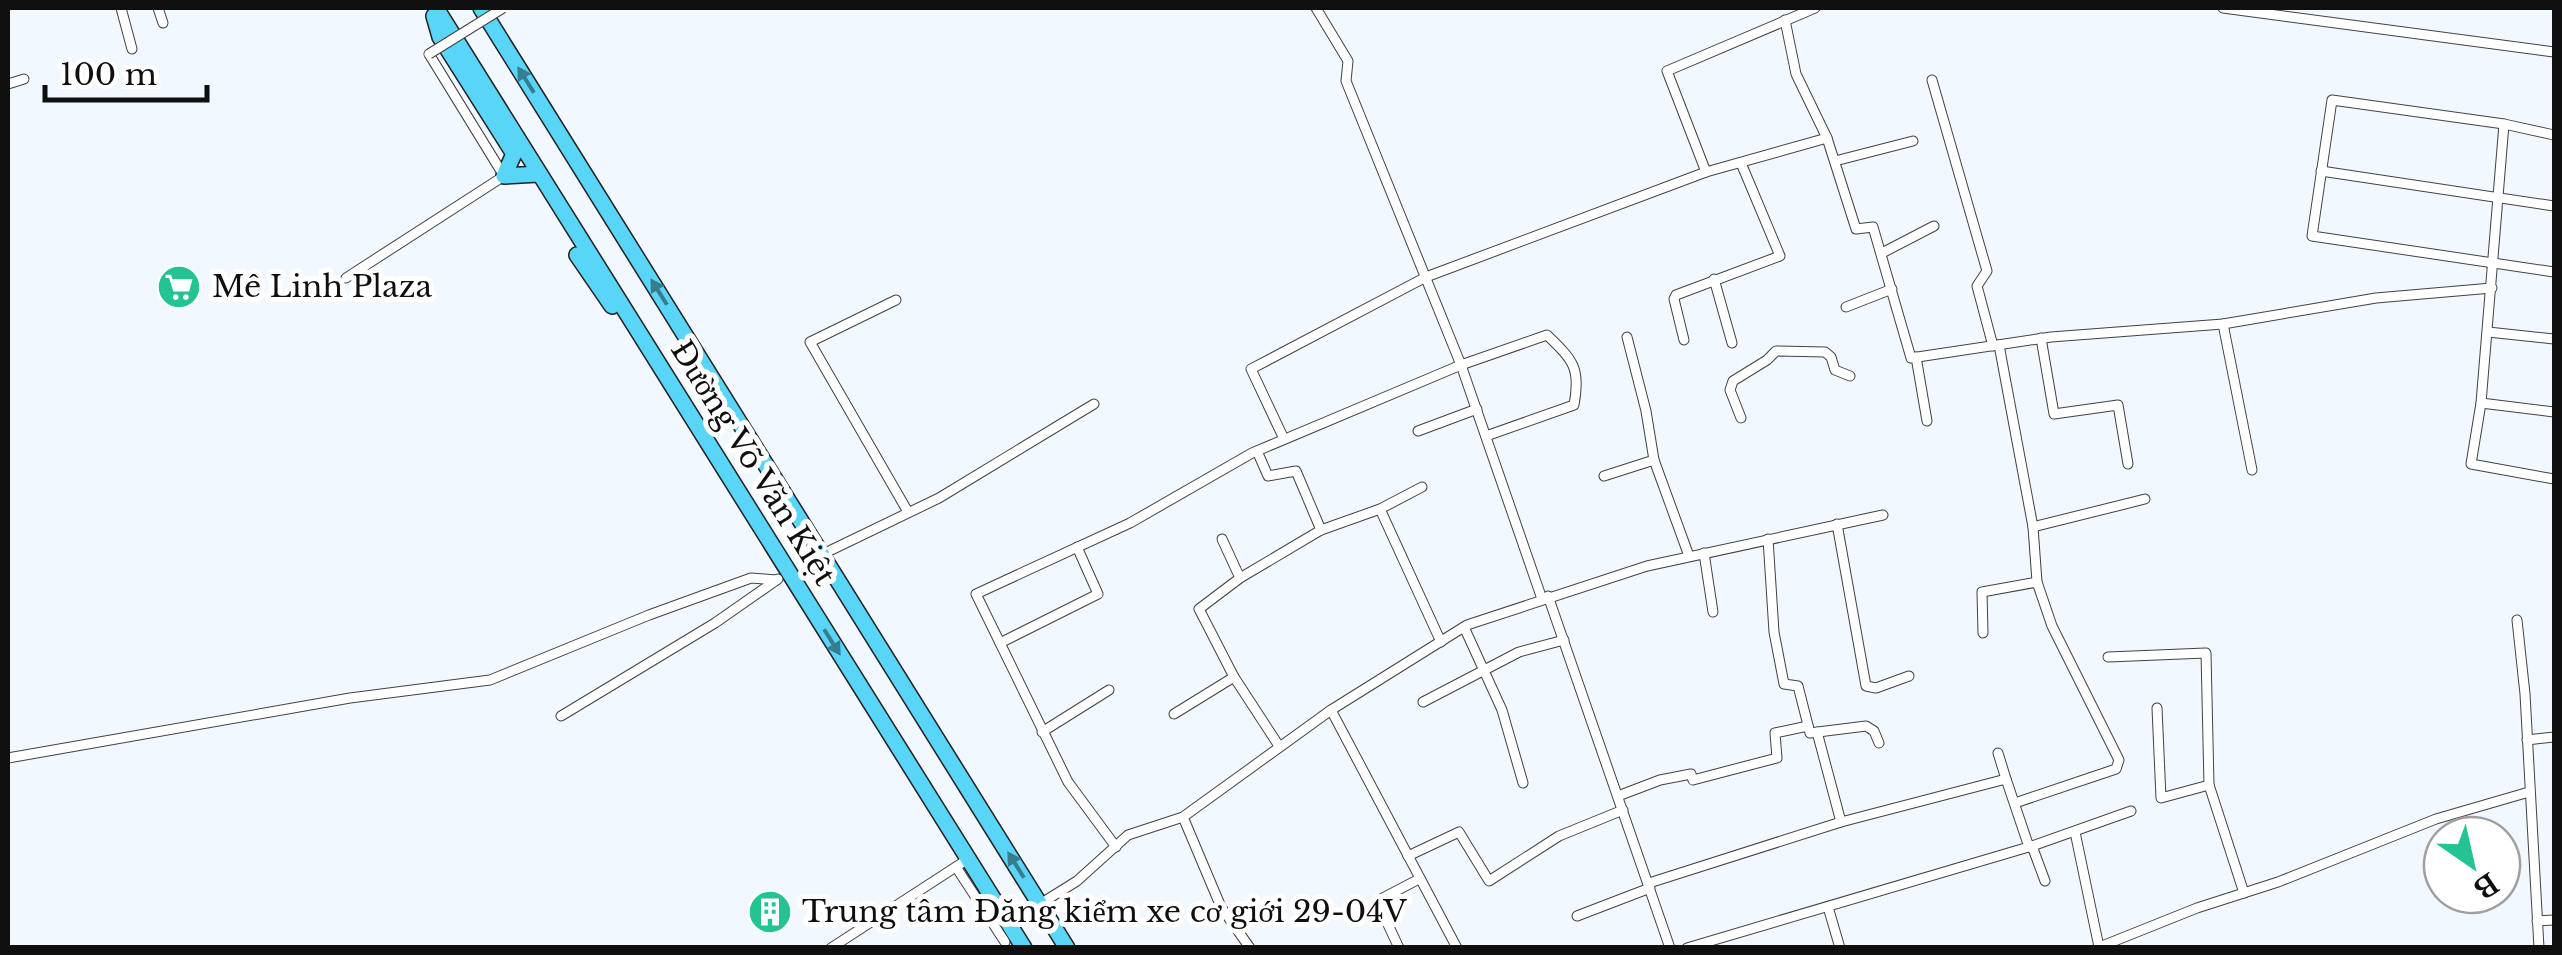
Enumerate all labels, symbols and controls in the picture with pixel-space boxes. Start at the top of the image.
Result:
scale bar [45,40,208,102]
text: 100 m [60,56,157,93]
one-way arrow [518,66,535,94]
supermarket icon: Mê Linh Plaza [156,264,202,310]
place label: Mê Linh Plaza [212,268,432,305]
one-way arrow [651,278,668,306]
street label: Đường Võ Văn Kiệt [663,334,844,592]
one-way arrow [823,628,841,656]
north arrow [2422,815,2522,915]
one-way arrow [1007,851,1025,879]
text: B [2467,865,2505,906]
building icon: Trung tâm Đăng kiểm xe cơ giới 29-04V [747,889,793,935]
place label: Trung tâm Đăng kiểm xe cơ giới 29-04V [802,893,1407,930]

